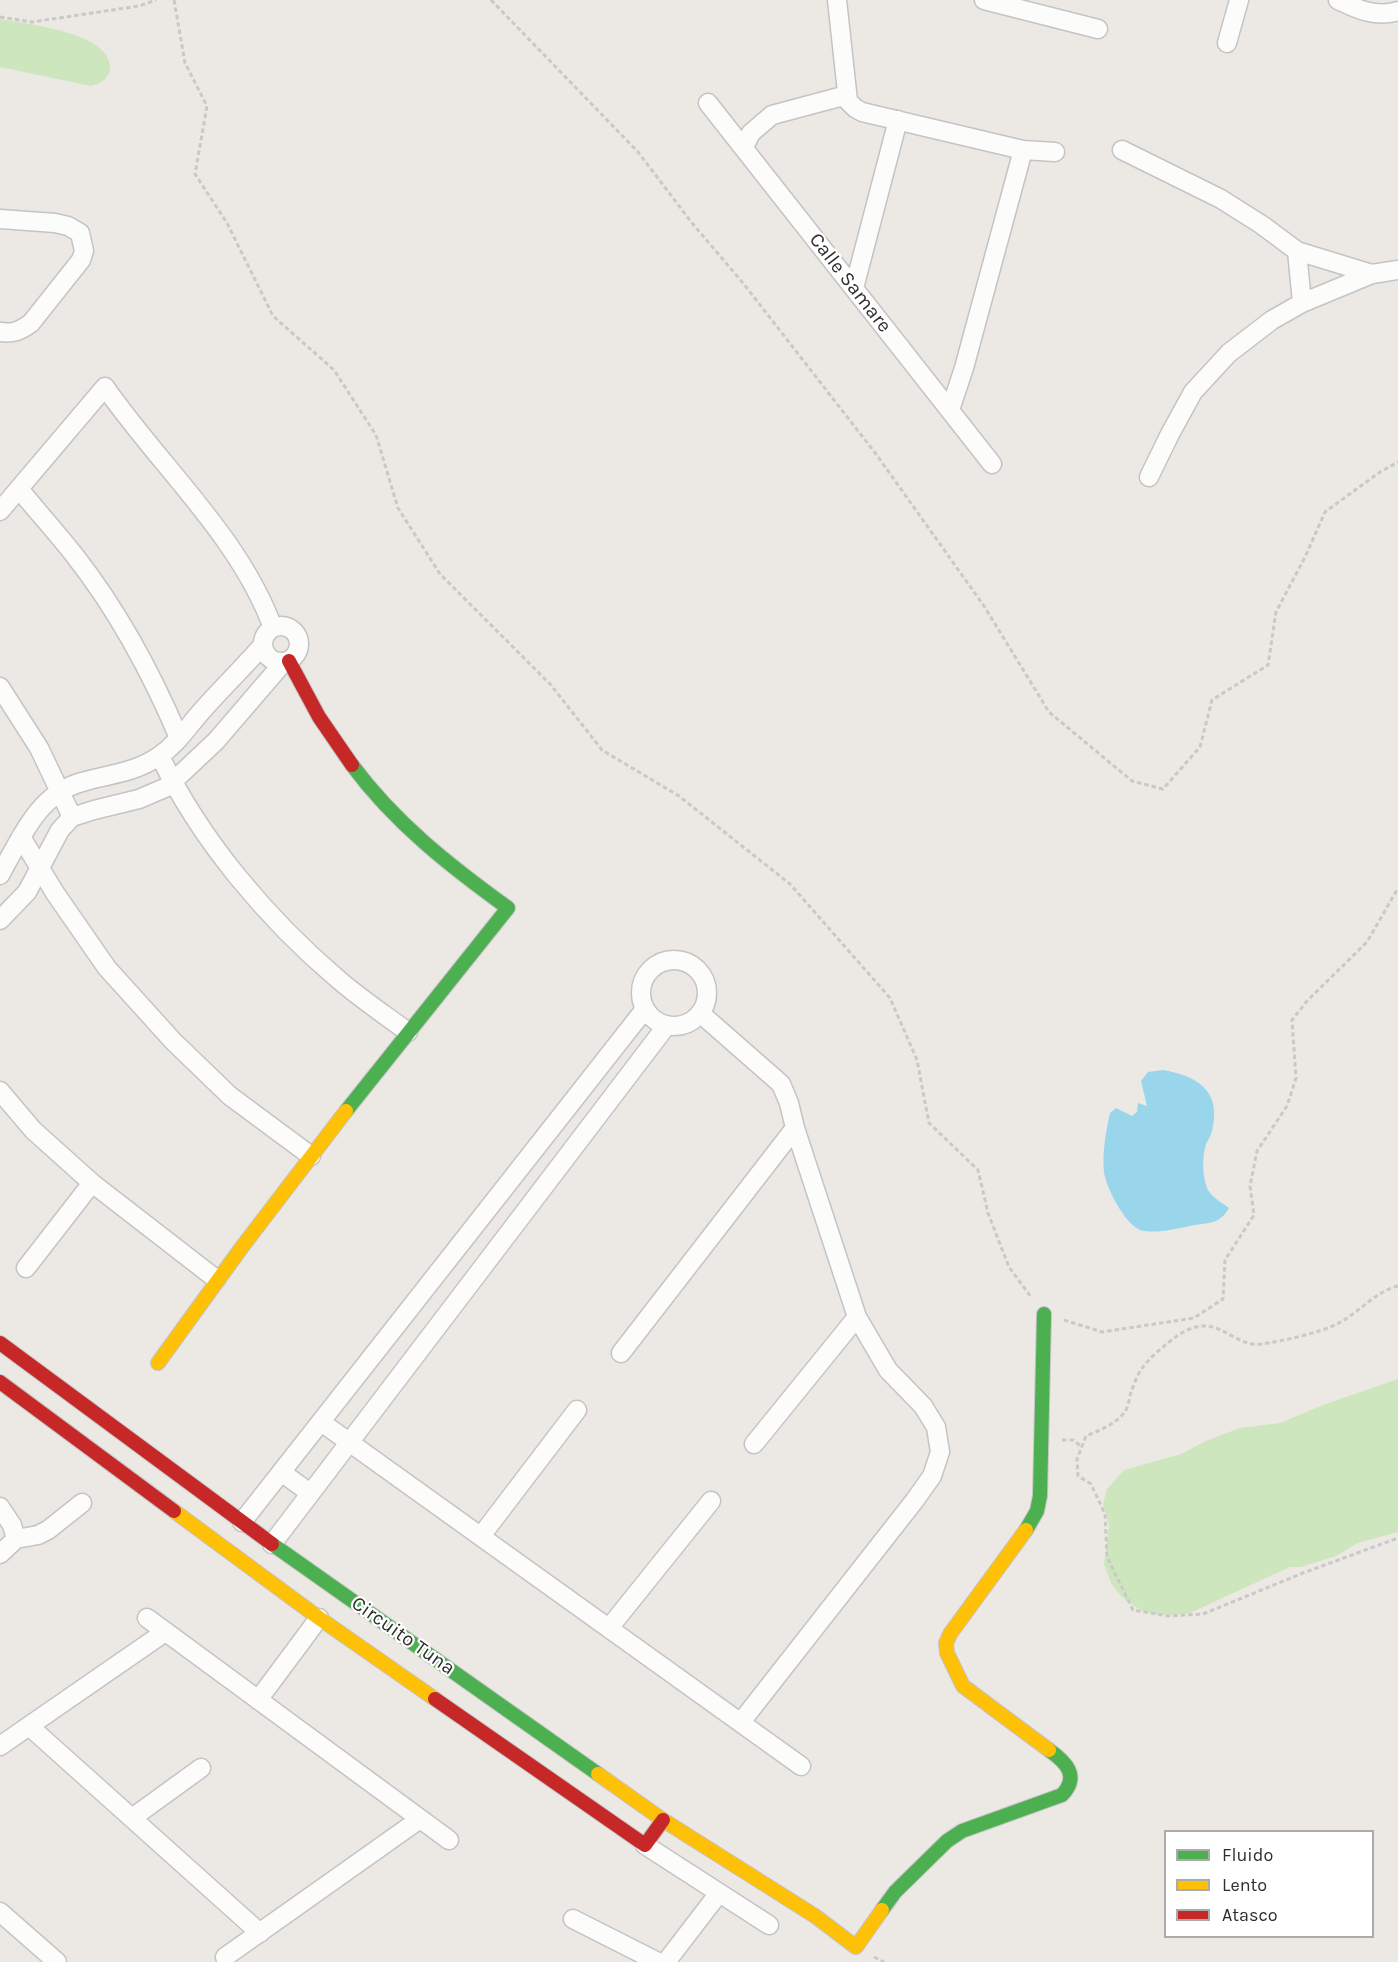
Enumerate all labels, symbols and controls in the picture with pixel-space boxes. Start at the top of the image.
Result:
street label: Calle Samare [804,228,896,338]
street label: Circuito Tuna [347,1592,459,1680]
legend [1164,1830,1374,1938]
text: Fluido [1222,1844,1273,1866]
text: Lento [1222,1874,1267,1896]
text: Atasco [1222,1904,1278,1926]

